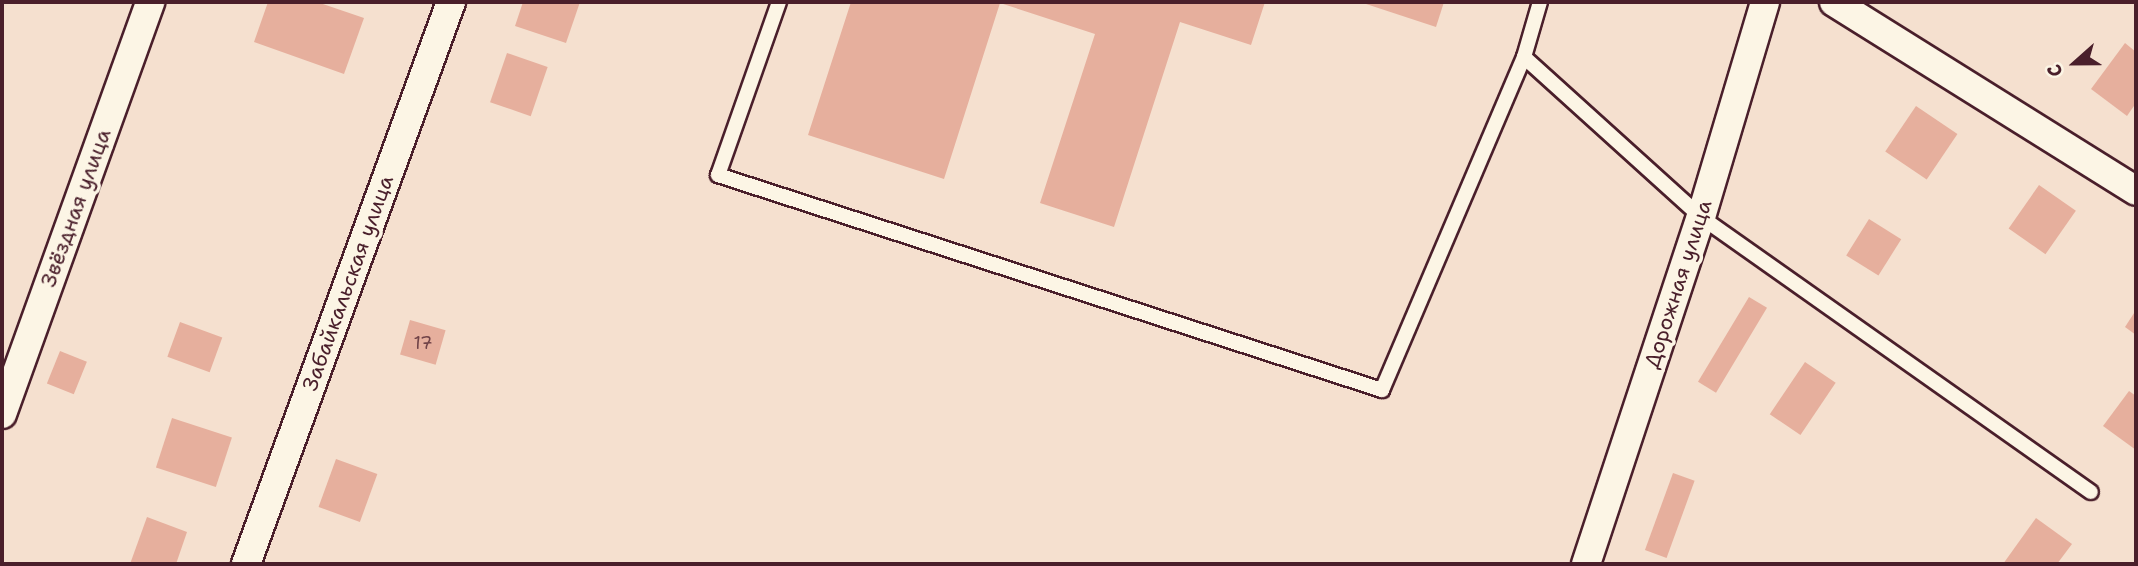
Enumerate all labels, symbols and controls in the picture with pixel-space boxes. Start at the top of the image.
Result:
north arrow [2040,28,2110,98]
text: С [2041,61,2069,81]
street label: Звёздная улица [36,126,116,290]
street label: Забайкальская улица [297,172,399,394]
street label: Дорожная улица [1639,197,1717,371]
house number: 17 [413,332,433,354]

